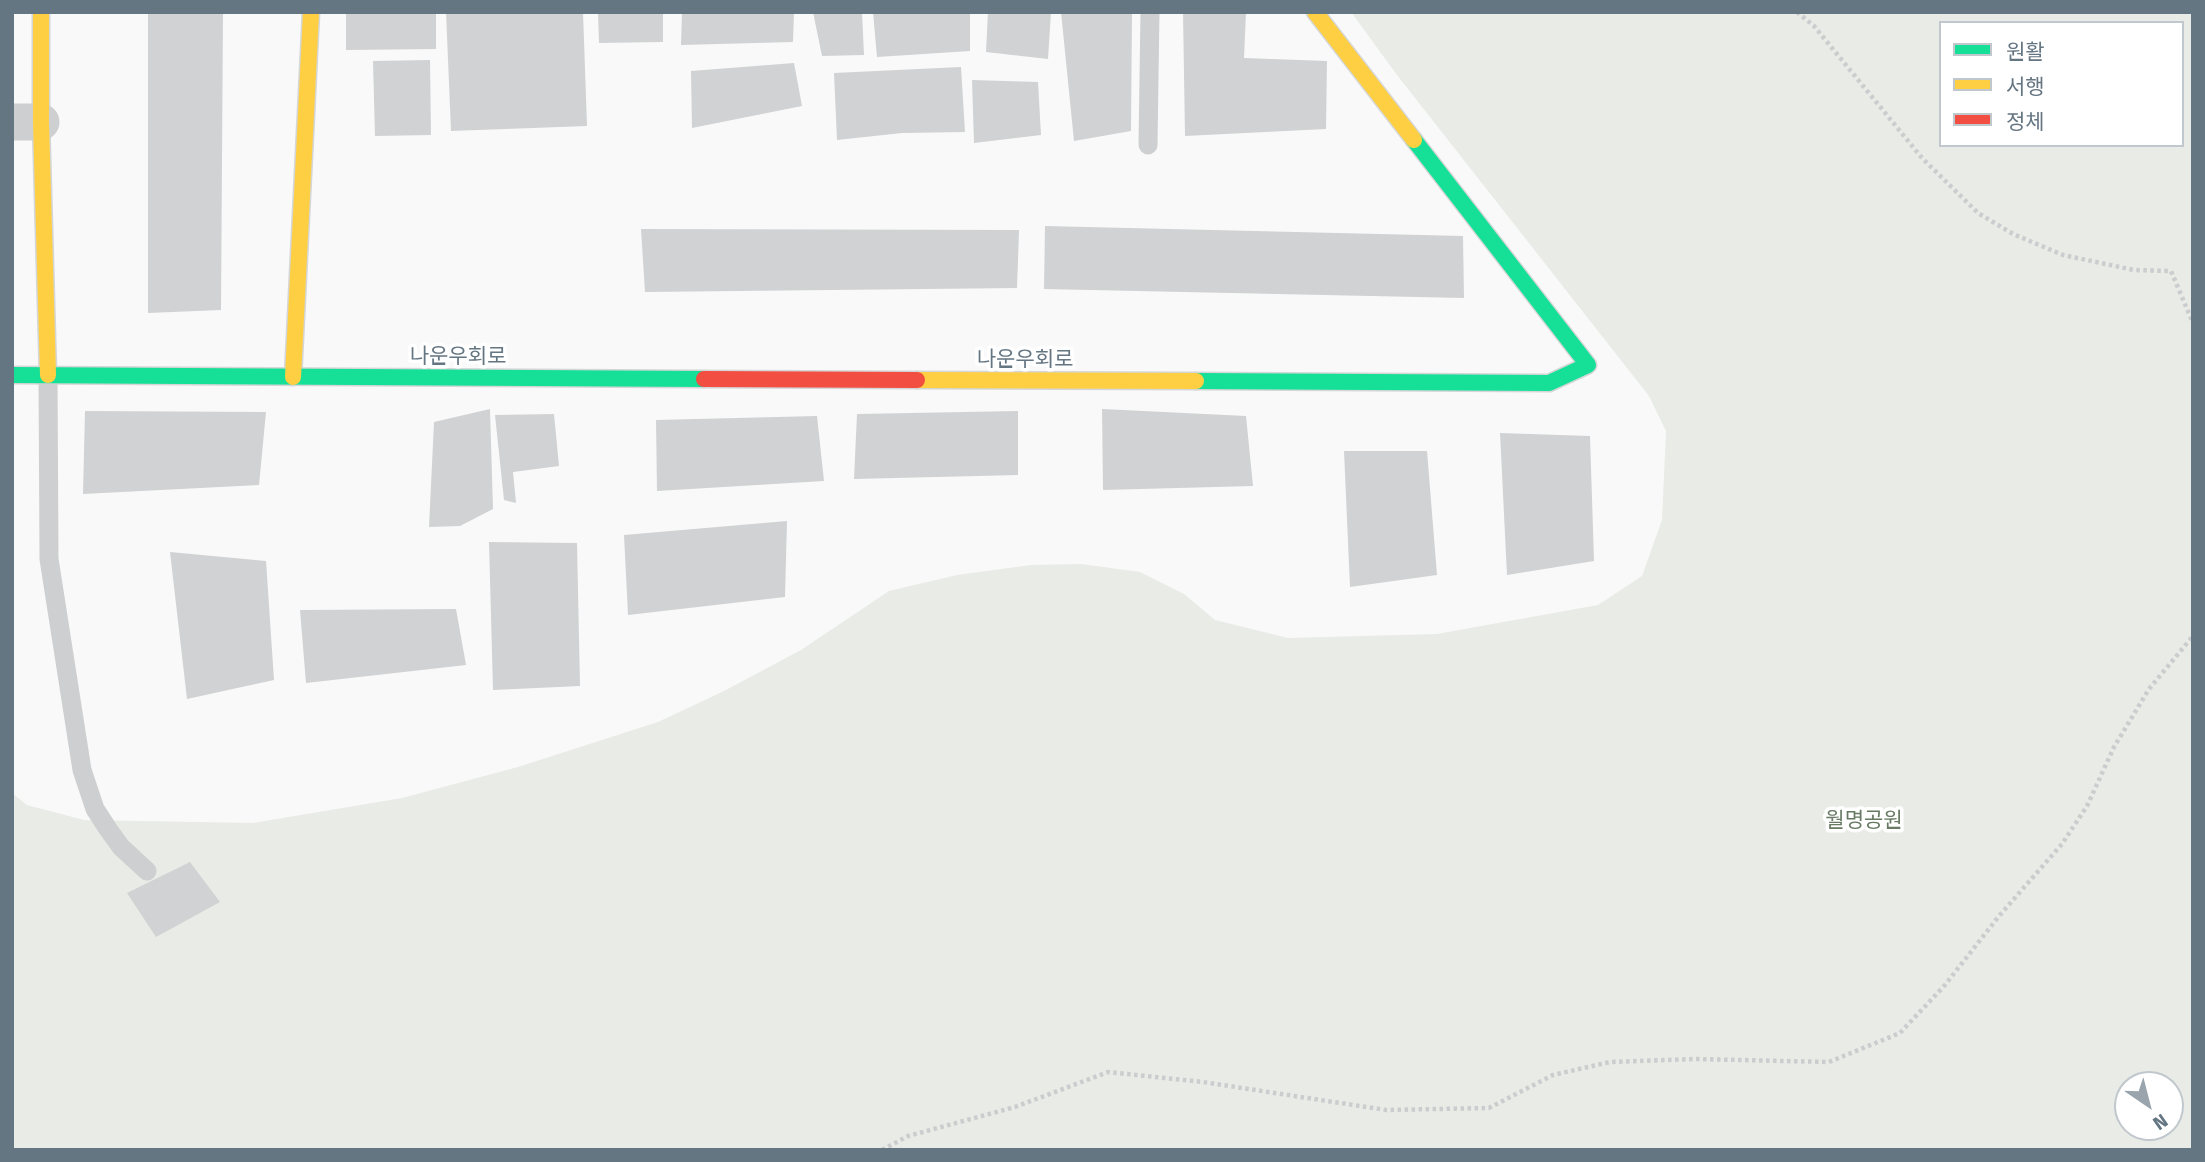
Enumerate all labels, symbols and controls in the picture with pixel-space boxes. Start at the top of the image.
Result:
legend [1939,21,2184,147]
text: 원활 [2006,39,2045,65]
text: 서행 [2006,74,2045,100]
text: 정체 [2006,109,2045,135]
street label: 나운우회로 [410,344,506,370]
street label: 나운우회로 [977,347,1073,373]
park label: 월명공원 [1825,808,1903,834]
north arrow [2114,1071,2184,1141]
text: N [2148,1109,2172,1135]

